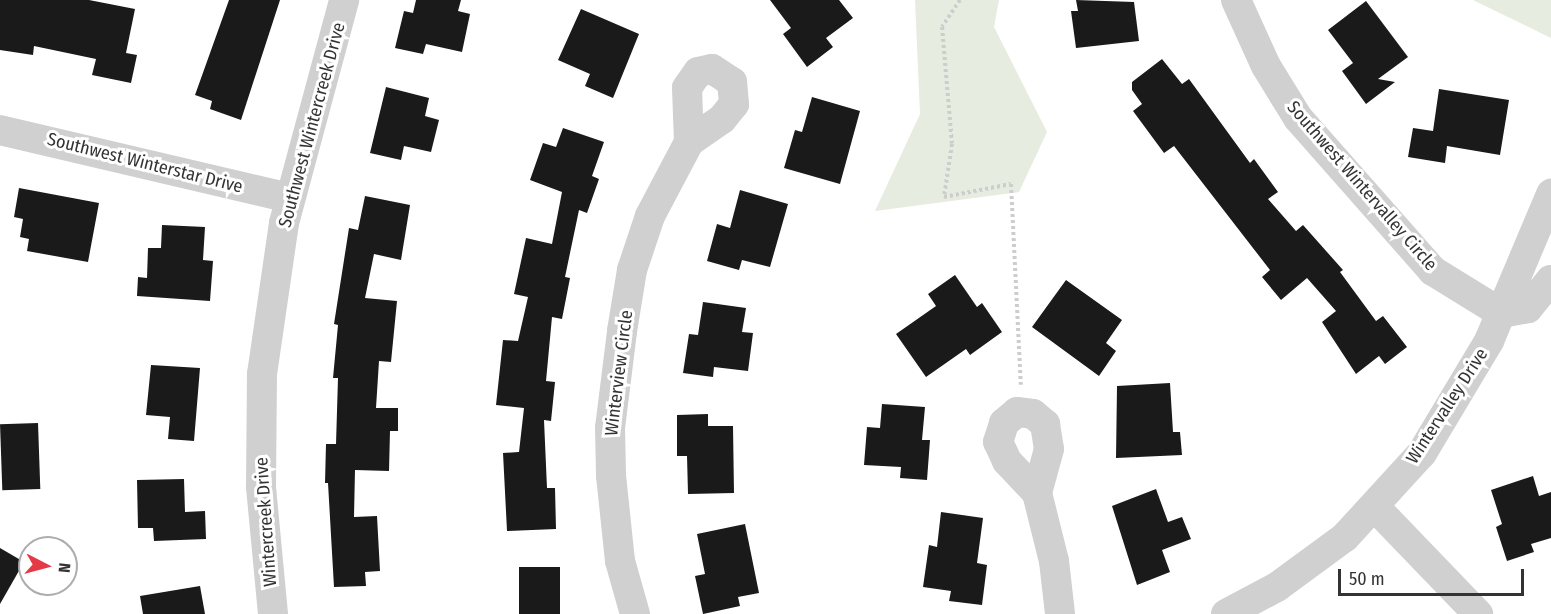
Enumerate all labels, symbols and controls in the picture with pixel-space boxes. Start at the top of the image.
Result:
street label: Southwest Wintercreek Drive [274,20,350,230]
street label: Southwest Wintervalley Circle [1282,97,1442,275]
street label: Southwest Winterstar Drive [45,128,245,198]
street label: Winterview Circle [601,309,637,437]
street label: Wintervalley Drive [1402,344,1492,468]
street label: Wintercreek Drive [251,457,281,587]
north arrow [18,536,78,596]
scale bar [1341,557,1527,595]
text: N [54,562,74,573]
text: 50 m [1349,568,1385,590]

